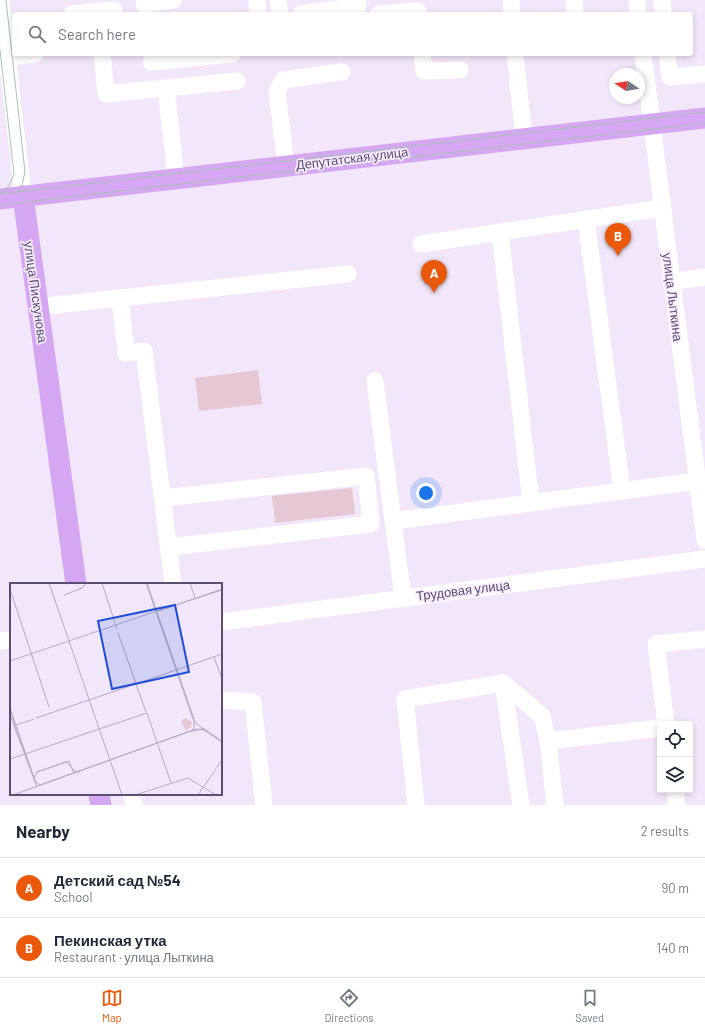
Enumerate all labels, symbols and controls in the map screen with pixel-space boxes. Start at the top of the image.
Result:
search box [12,12,693,56]
icon: search [26,23,48,45]
text: Search here [58,25,136,43]
north arrow [609,68,645,104]
street label: Депутатская улица [295,143,410,173]
pin: B [605,223,631,256]
street label: улица Пискунова [21,240,51,344]
street label: улица Лыткина [660,252,686,343]
pin: A [421,260,447,293]
your location [416,483,436,503]
street label: Трудовая улица [415,576,512,604]
inset map [10,583,222,795]
map controls [657,721,693,793]
button: locate [657,721,693,757]
button: layers [657,757,693,793]
text: Nearby [16,821,70,841]
text: 2 results [641,823,689,839]
text: Детский сад №54 [54,871,181,889]
text: A [25,880,33,896]
text: 90 m [662,880,689,896]
text: School [54,889,92,905]
text: Пекинская утка [54,931,167,949]
text: B [25,940,33,956]
text: 140 m [657,940,689,956]
text: Restaurant · улица Лыткина [54,949,214,965]
tab: Map [101,987,123,1024]
tab: Directions [324,987,374,1024]
tab: Saved [575,987,604,1024]

